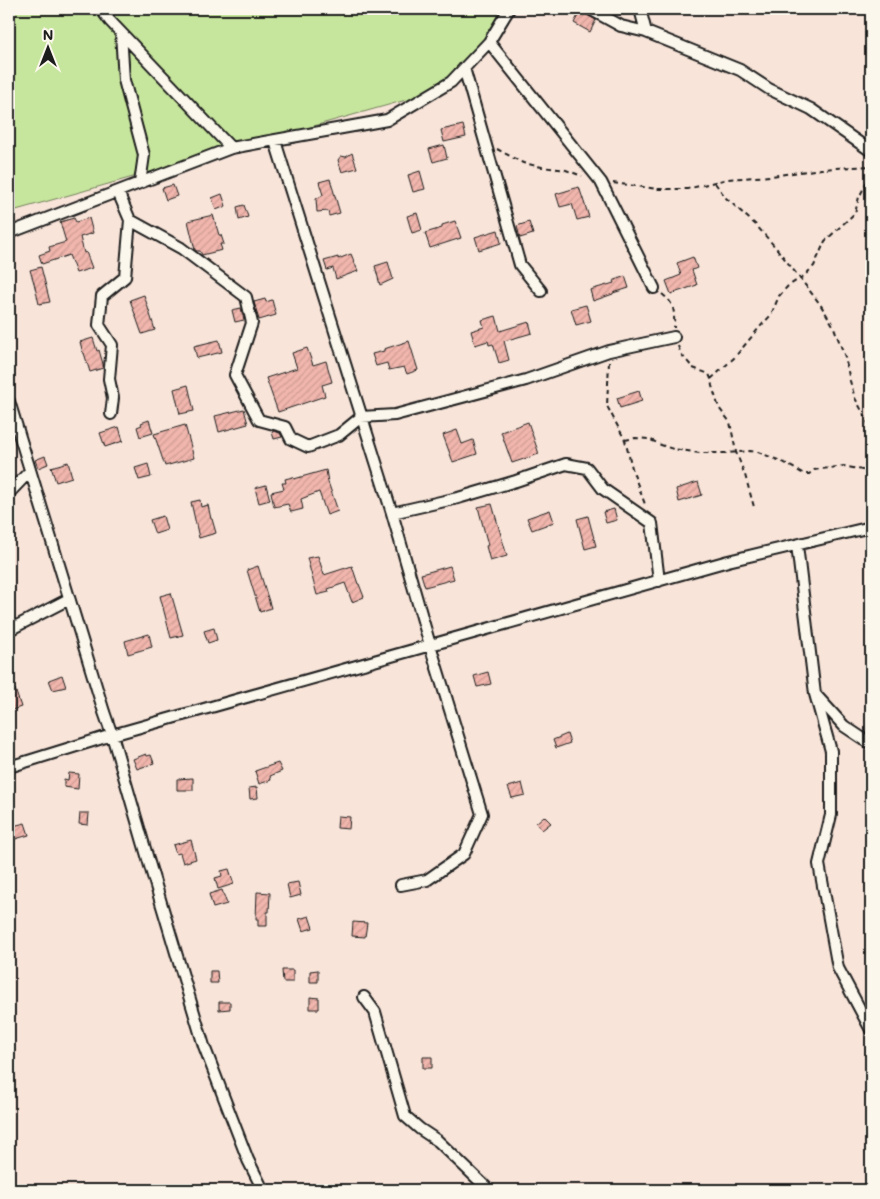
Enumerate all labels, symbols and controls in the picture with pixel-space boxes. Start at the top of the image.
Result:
north arrow [22,22,72,72]
text: N [43,25,53,44]

